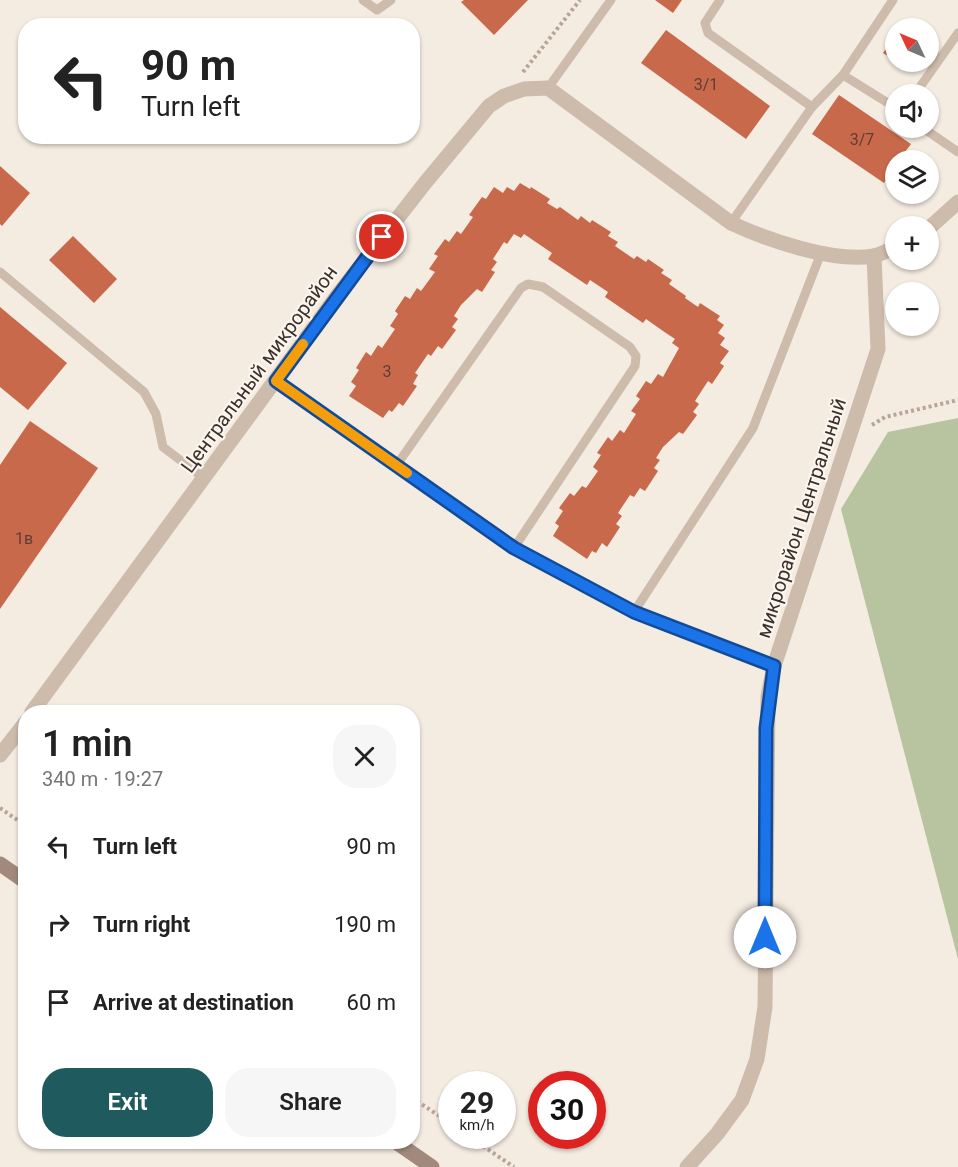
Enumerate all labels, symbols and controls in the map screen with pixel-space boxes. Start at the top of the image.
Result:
north arrow [885,18,939,72]
map controls [885,18,939,336]
text: 90 m [141,41,236,90]
icon: left [42,42,120,120]
house number: 3/1 [694,75,718,94]
button: sound [885,84,939,138]
text: Turn left [141,91,241,123]
house number: 3/7 [850,130,874,149]
button: layers [885,150,939,204]
pin [356,211,407,262]
button: + [885,216,939,270]
icon: arrive [365,220,398,253]
street label: Центральный микрорайон [176,260,342,478]
button: − [885,282,939,336]
house number: 3 [383,362,392,381]
street label: микрорайон Центральный [751,395,851,641]
house number: 1в [15,529,33,548]
text: 1 min [42,723,132,765]
button: close [333,725,396,788]
text: 340 m · 19:27 [42,767,163,791]
icon: left [42,830,75,863]
text: Turn left [93,834,177,859]
text: 90 m [347,834,396,859]
position arrow [733,905,797,969]
icon: right [42,908,75,941]
text: Turn right [93,912,190,937]
text: 190 m [334,912,396,937]
icon: arrive [42,986,75,1019]
text: Arrive at destination [93,990,294,1015]
text: 60 m [347,990,396,1015]
button: Exit [42,1068,213,1137]
button: Share [225,1068,396,1137]
speed limit sign: 30 [528,1071,606,1149]
text: 29 [460,1085,494,1120]
text: km/h [459,1116,495,1134]

